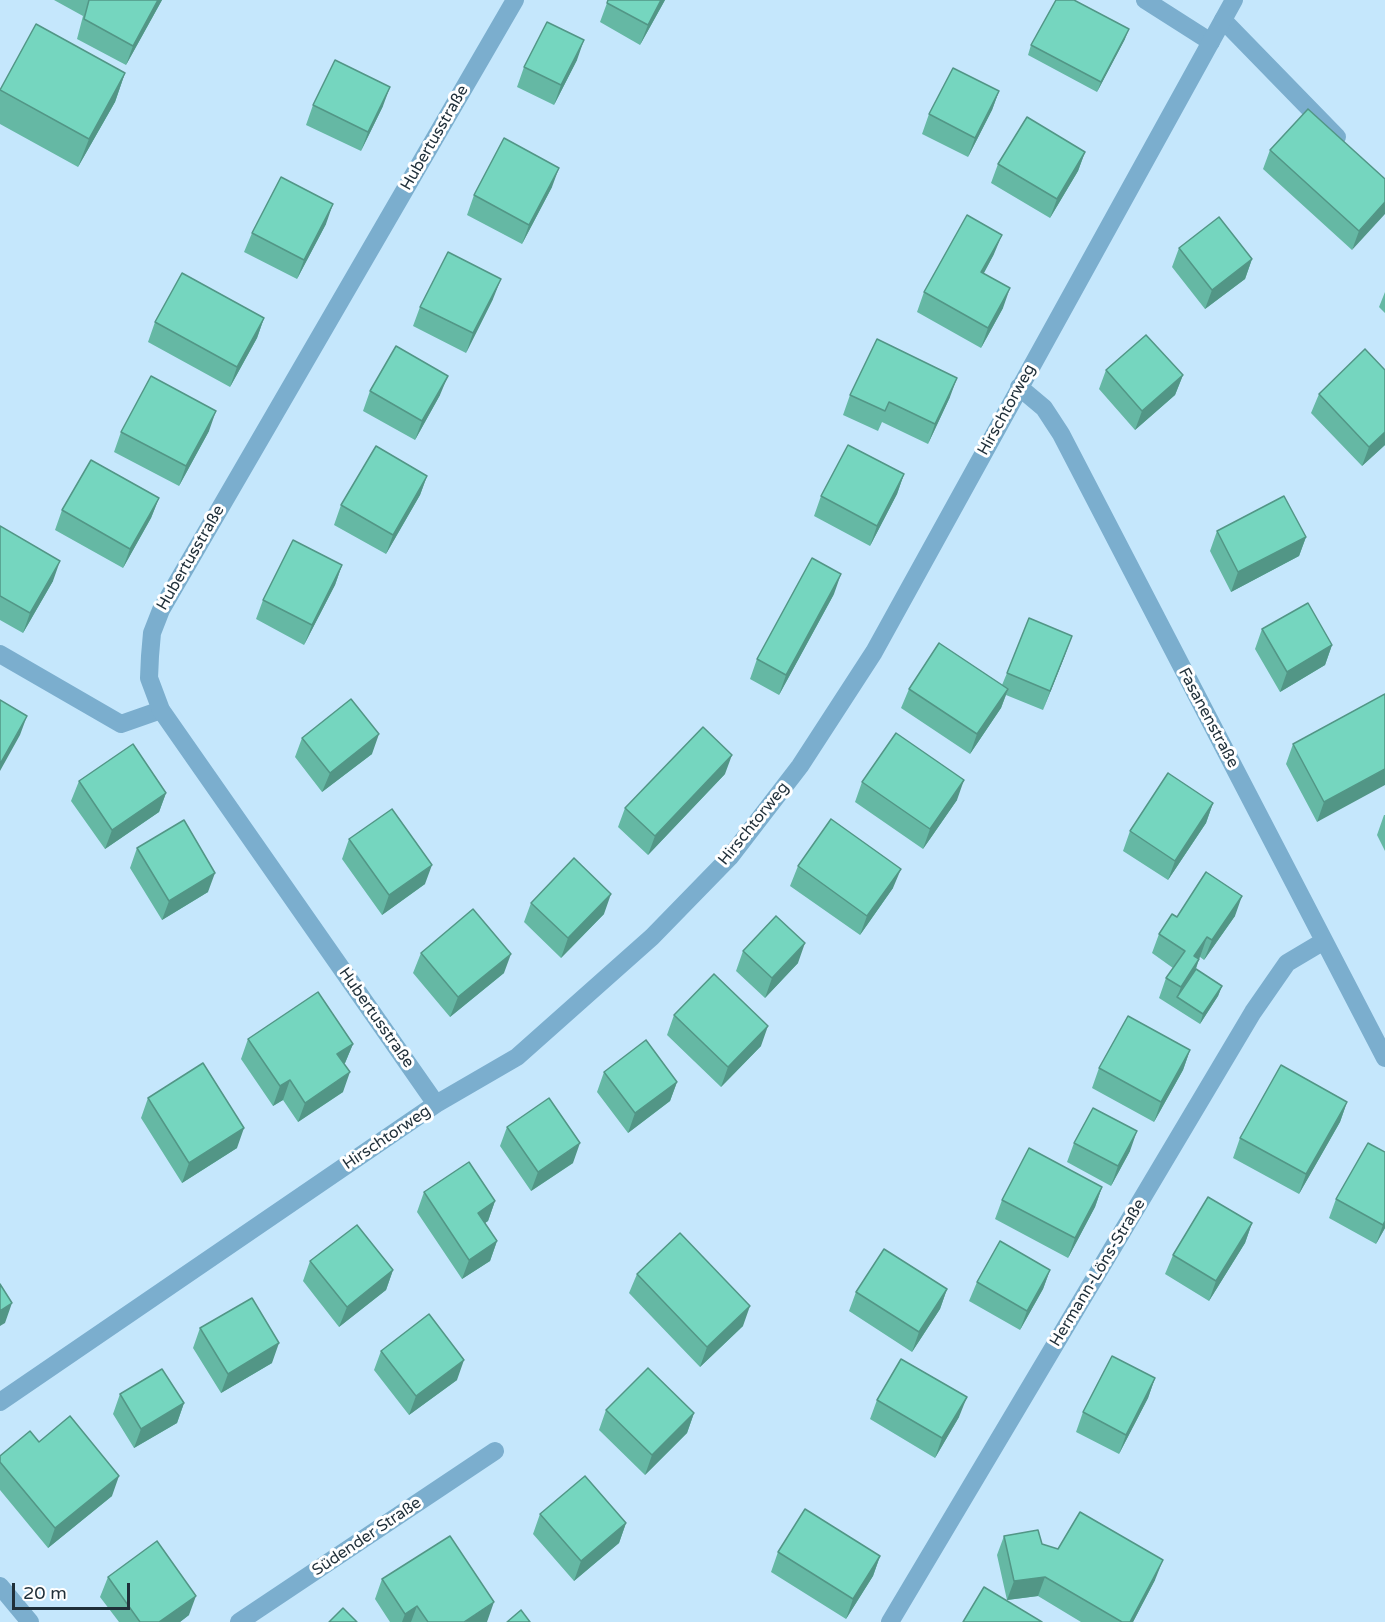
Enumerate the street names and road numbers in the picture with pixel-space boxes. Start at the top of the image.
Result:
street label: Hubertusstraße [397,82,473,194]
street label: Hirschtorweg [974,361,1040,459]
street label: Hubertusstraße [153,502,229,614]
street label: Fasanenstraße [1174,665,1242,771]
street label: Hirschtorweg [715,779,793,869]
street label: Hubertusstraße [334,964,418,1072]
street label: Hirschtorweg [340,1102,434,1174]
street label: Hermann-Löns-Straße [1046,1196,1150,1350]
street label: Südender Straße [309,1493,425,1581]

